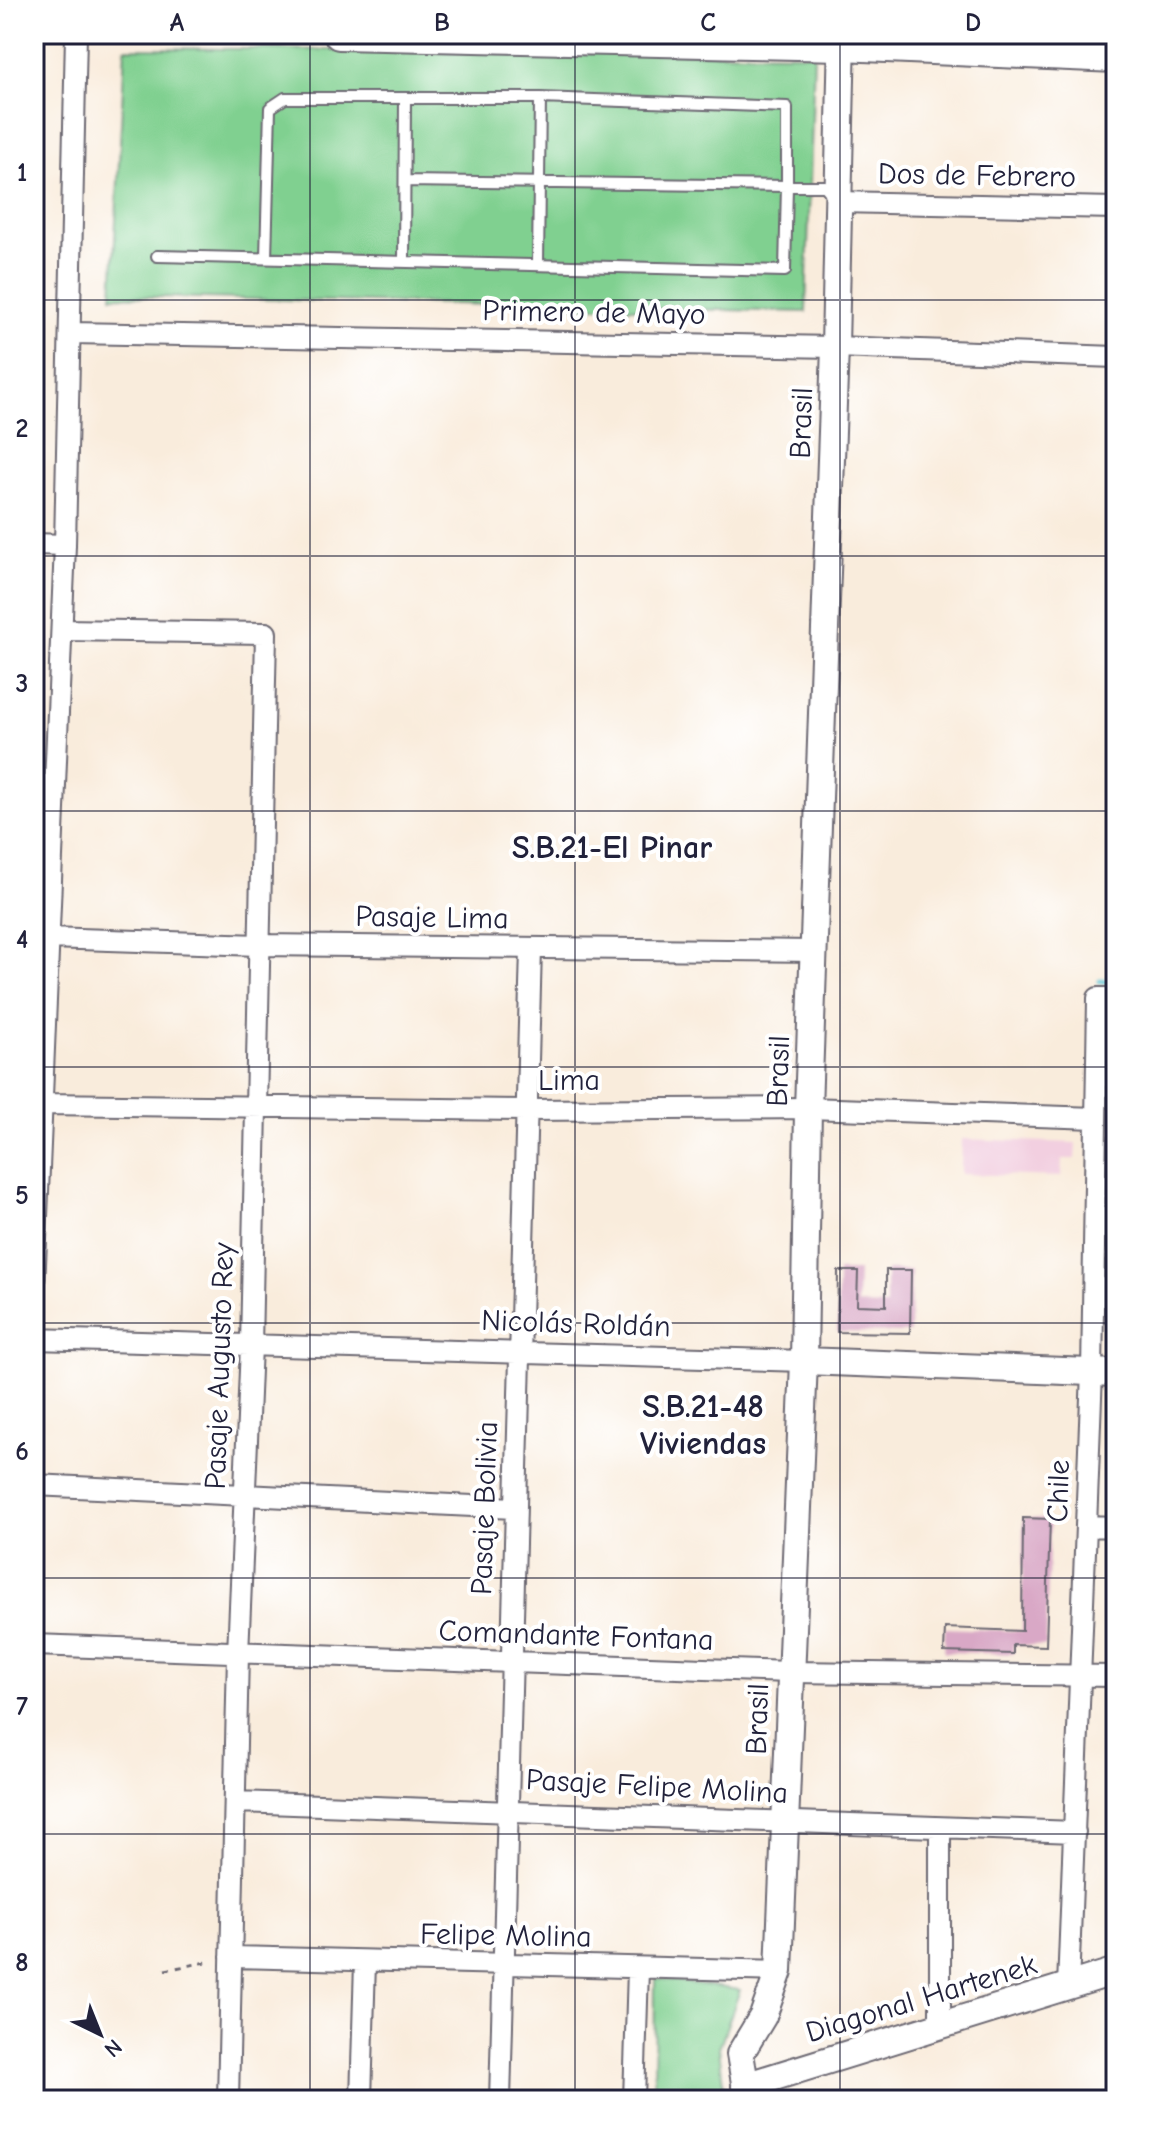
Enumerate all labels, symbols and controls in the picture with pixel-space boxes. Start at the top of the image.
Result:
text: A [170,8,185,38]
text: B [434,8,450,38]
text: C [700,8,716,38]
text: D [965,8,981,38]
street label: Dos de Febrero [878,156,1076,195]
text: 1 [17,158,27,188]
street label: Primero de Mayo [482,293,706,332]
street label: Brasil [783,387,820,459]
text: 2 [16,414,28,444]
text: 3 [16,669,28,699]
district label: S.B.21-El Pinar [512,829,712,866]
street label: Pasaje Lima [355,899,509,936]
text: 4 [16,925,28,955]
street label: Brasil [760,1035,797,1107]
street label: Lima [538,1063,600,1098]
text: 5 [15,1181,29,1211]
street label: Pasaje Augusto Rey [198,1241,241,1490]
street label: Nicolás Roldán [481,1303,671,1344]
district label: S.B.21-48 Viviendas [640,1388,766,1462]
street label: Pasaje Bolivia [464,1421,505,1595]
text: 6 [15,1437,29,1467]
street label: Chile [1040,1459,1077,1523]
street label: Comandante Fontana [438,1613,714,1658]
street label: Brasil [739,1683,776,1755]
text: 7 [16,1692,28,1722]
street label: Pasaje Felipe Molina [525,1762,789,1811]
street label: Felipe Molina [420,1917,592,1954]
street label: Diagonal Hartenek [801,1947,1041,2050]
text: 8 [15,1948,29,1978]
north arrow [60,1994,140,2074]
text: N [99,2033,127,2062]

